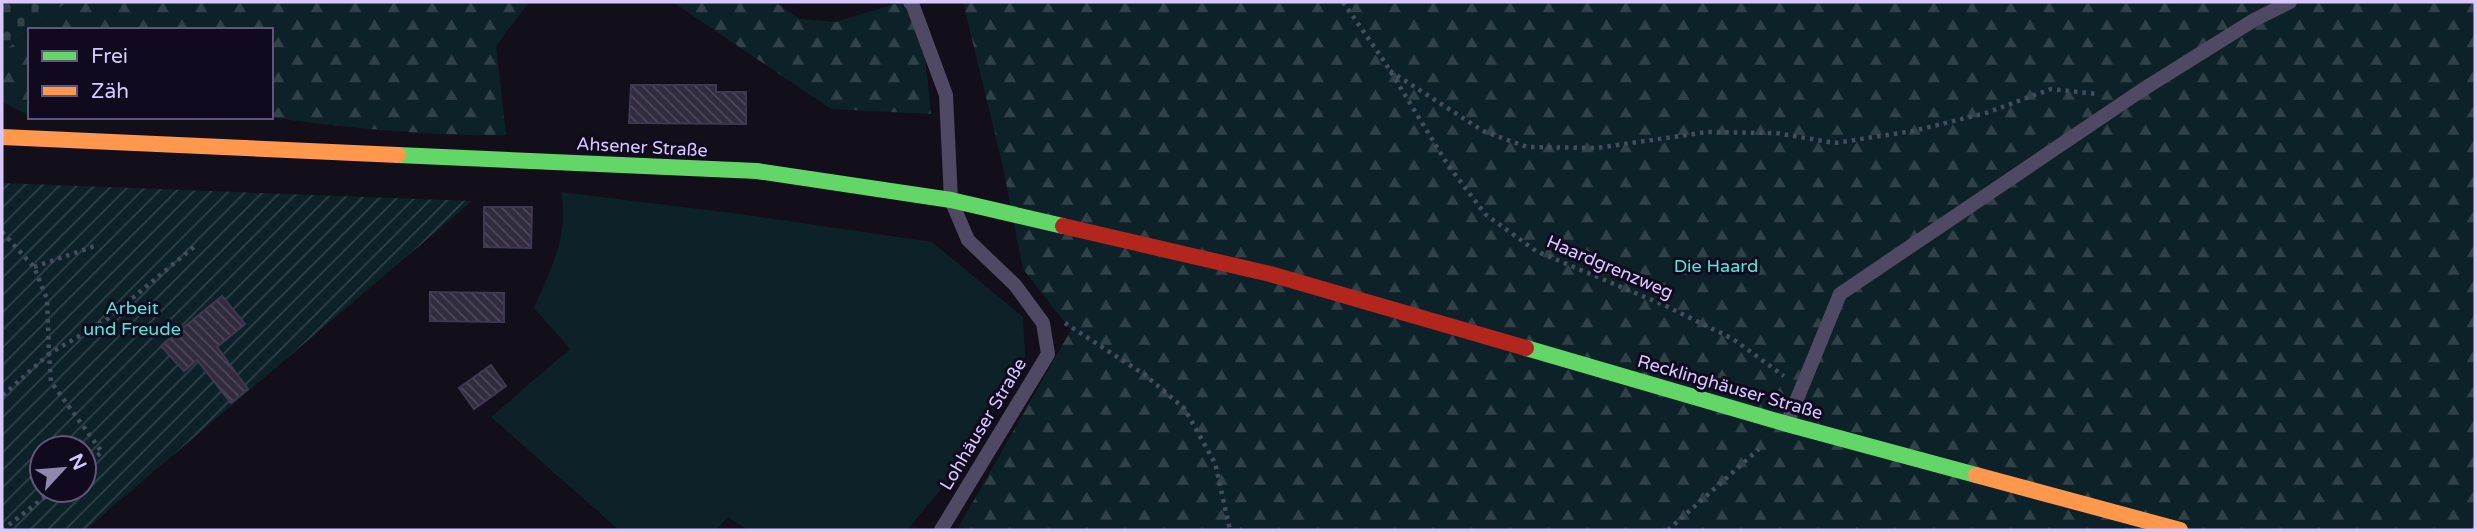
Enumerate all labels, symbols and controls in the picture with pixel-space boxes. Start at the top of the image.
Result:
legend [28,28,273,119]
text: Frei [91,44,128,69]
text: Zäh [91,79,129,104]
street label: Ahsener Straße [576,133,708,161]
street label: Haardgrenzweg [1543,230,1677,304]
park label: Die Haard [1674,255,1758,277]
park label: Arbeit und Freude [83,297,181,340]
street label: Recklinghäuser Straße [1635,350,1825,424]
street label: Lohhäuser Straße [935,354,1031,494]
north arrow [28,434,98,504]
text: N [64,450,91,474]

